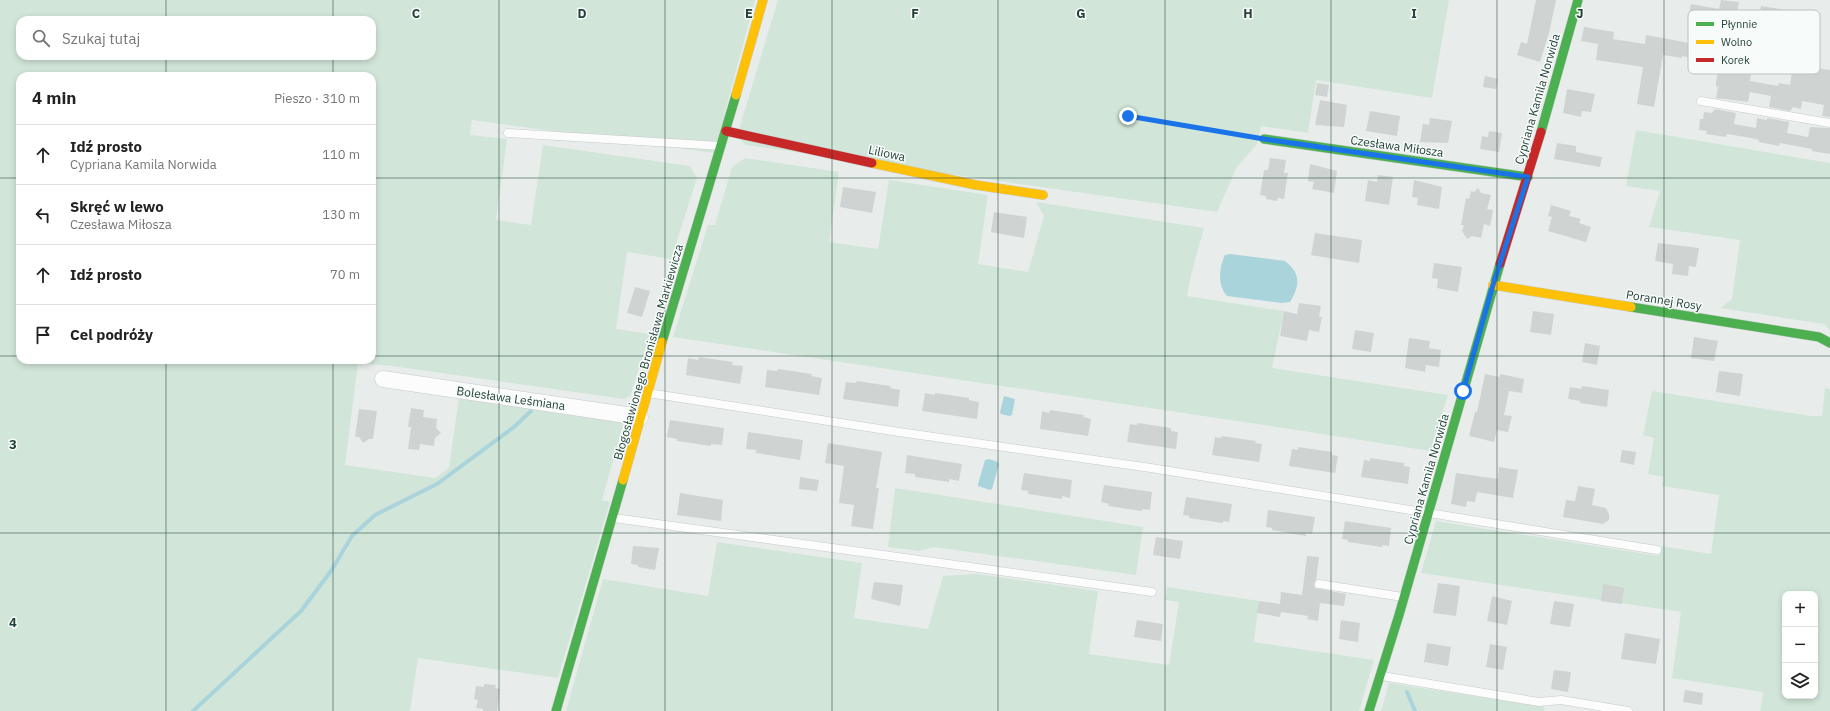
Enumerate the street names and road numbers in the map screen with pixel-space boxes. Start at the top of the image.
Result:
street label: Cypriana Kamila Norwida [1511,31,1563,166]
street label: Czesława Miłosza [1349,132,1445,160]
street label: Liliowa [867,142,907,164]
street label: Błogosławionego Bronisława Markiewicza [610,242,686,462]
street label: Porannej Rosy [1625,287,1703,313]
street label: Bolesława Leśmiana [456,383,567,413]
street label: Cypriana Kamila Norwida [1400,411,1452,546]

